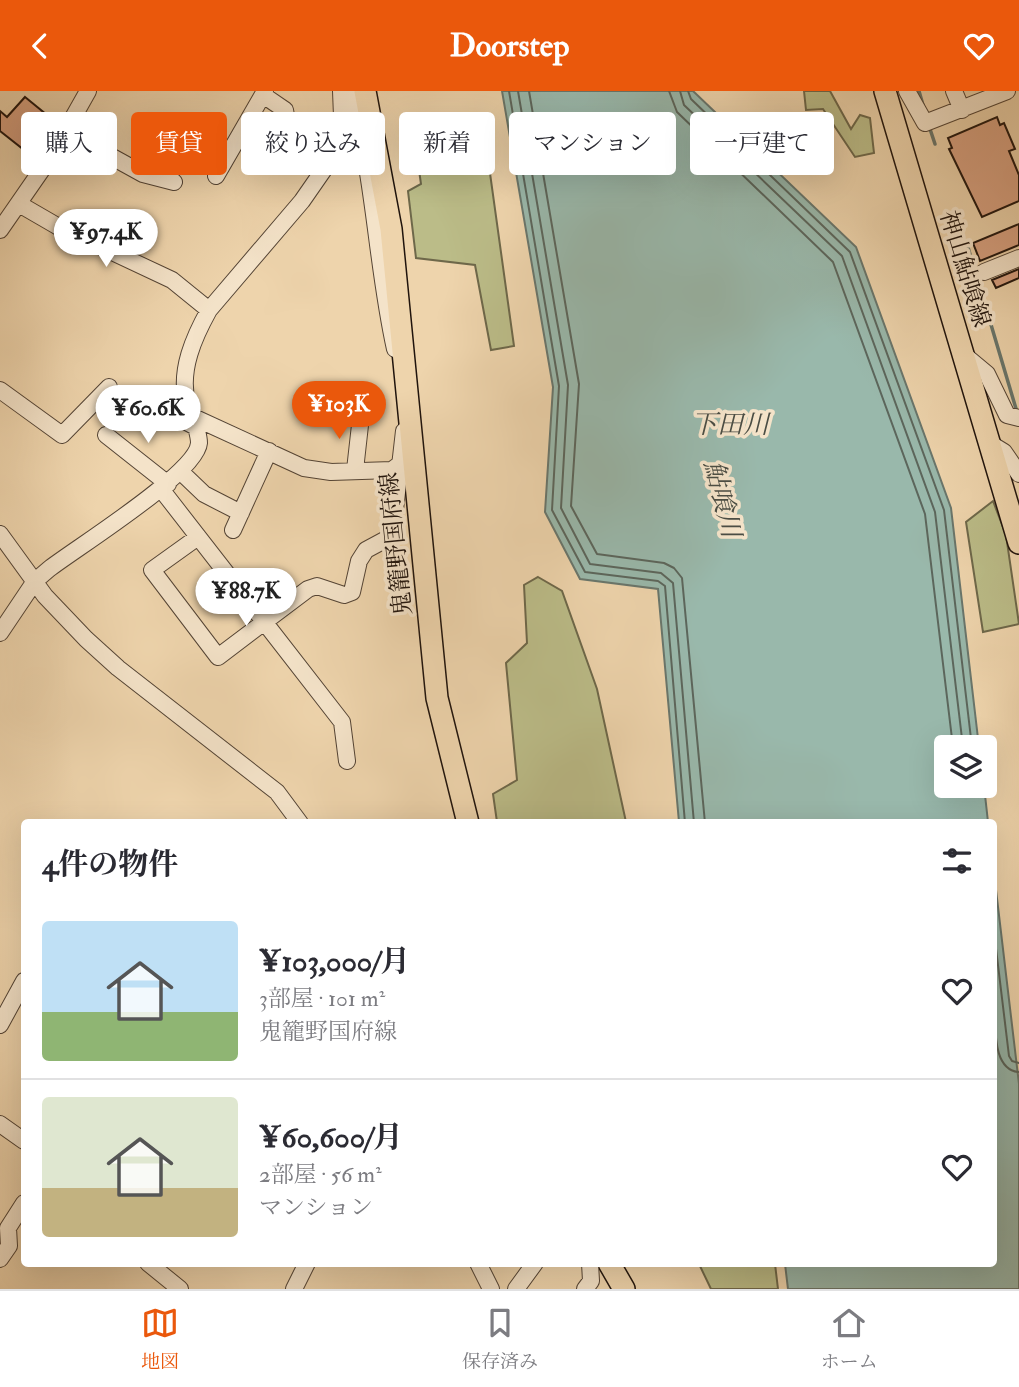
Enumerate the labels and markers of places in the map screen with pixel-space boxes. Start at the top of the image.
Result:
pin: ¥97.4K [49,209,163,269]
pin: ¥103K [290,381,388,441]
pin: ¥60.6K [91,385,205,445]
pin: ¥88.7K [189,568,303,628]

